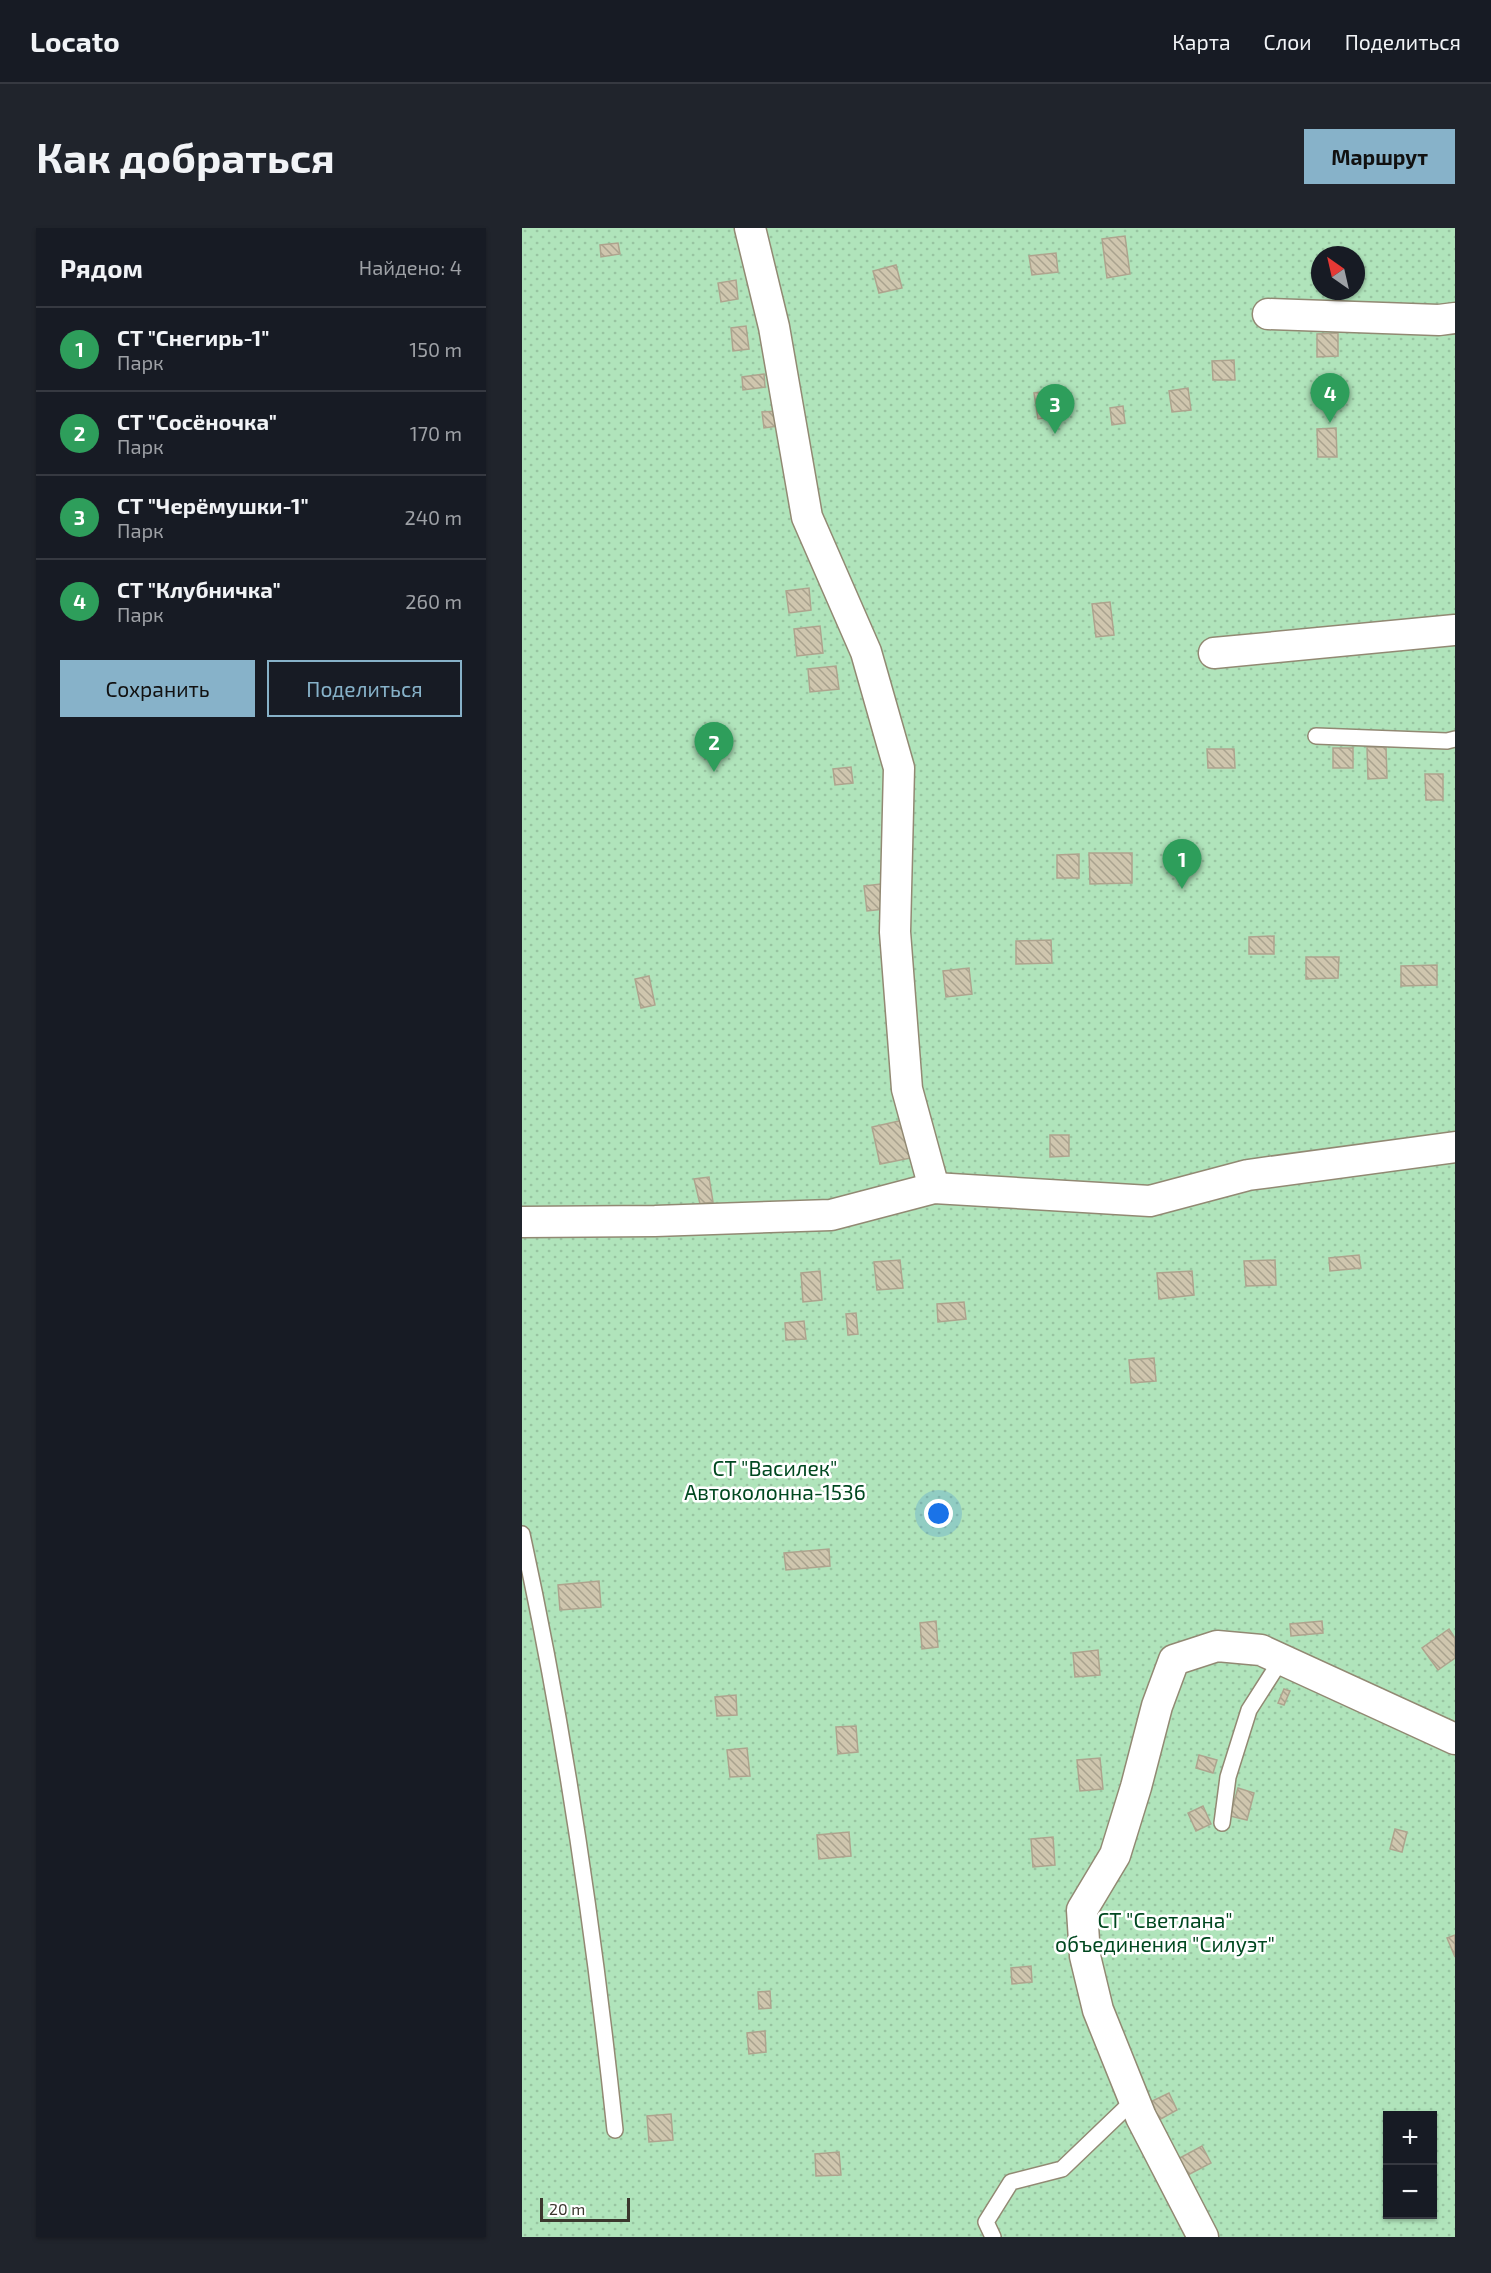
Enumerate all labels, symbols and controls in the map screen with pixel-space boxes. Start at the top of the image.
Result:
text: Locato [30,24,120,58]
text: Карта [1172,29,1231,54]
text: Слои [1264,29,1312,54]
text: Поделиться [1345,29,1461,54]
button: Маршрут [1304,129,1455,184]
text: Как добраться [36,131,335,181]
north arrow [1311,246,1365,300]
text: Рядом [60,252,143,283]
text: Найдено: 4 [359,255,462,279]
text: СТ "Снегирь-1" [117,324,270,350]
text: 1 [75,337,84,361]
text: 150 m [409,337,462,361]
text: Парк [117,350,164,374]
pin: 4 [1310,374,1350,423]
pin: 3 [1036,384,1074,434]
text: СТ "Сосёночка" [117,408,277,434]
text: 2 [74,421,85,445]
text: 170 m [410,421,462,445]
text: Парк [117,434,164,458]
text: СТ "Черёмушки-1" [117,492,309,518]
text: 3 [74,505,85,529]
text: 240 m [404,505,462,529]
text: Парк [117,518,164,542]
text: СТ "Клубничка" [117,576,281,602]
text: 4 [73,589,86,613]
text: 260 m [405,589,462,613]
text: Парк [117,602,164,626]
button: Сохранить [60,660,255,717]
button: Поделиться [267,660,462,717]
pin: 2 [694,722,734,772]
pin: 1 [1162,840,1202,889]
park label: СТ "Василек" Автоколонна-1536 [684,1455,866,1504]
your location [924,1499,953,1528]
park label: СТ "Светлана" объединения "Силуэт" [1055,1907,1275,1957]
map controls [1383,2111,1437,2219]
button: + [1383,2111,1437,2165]
button: − [1383,2165,1437,2219]
scale bar [540,2195,630,2222]
text: 20 m [549,2199,585,2218]

